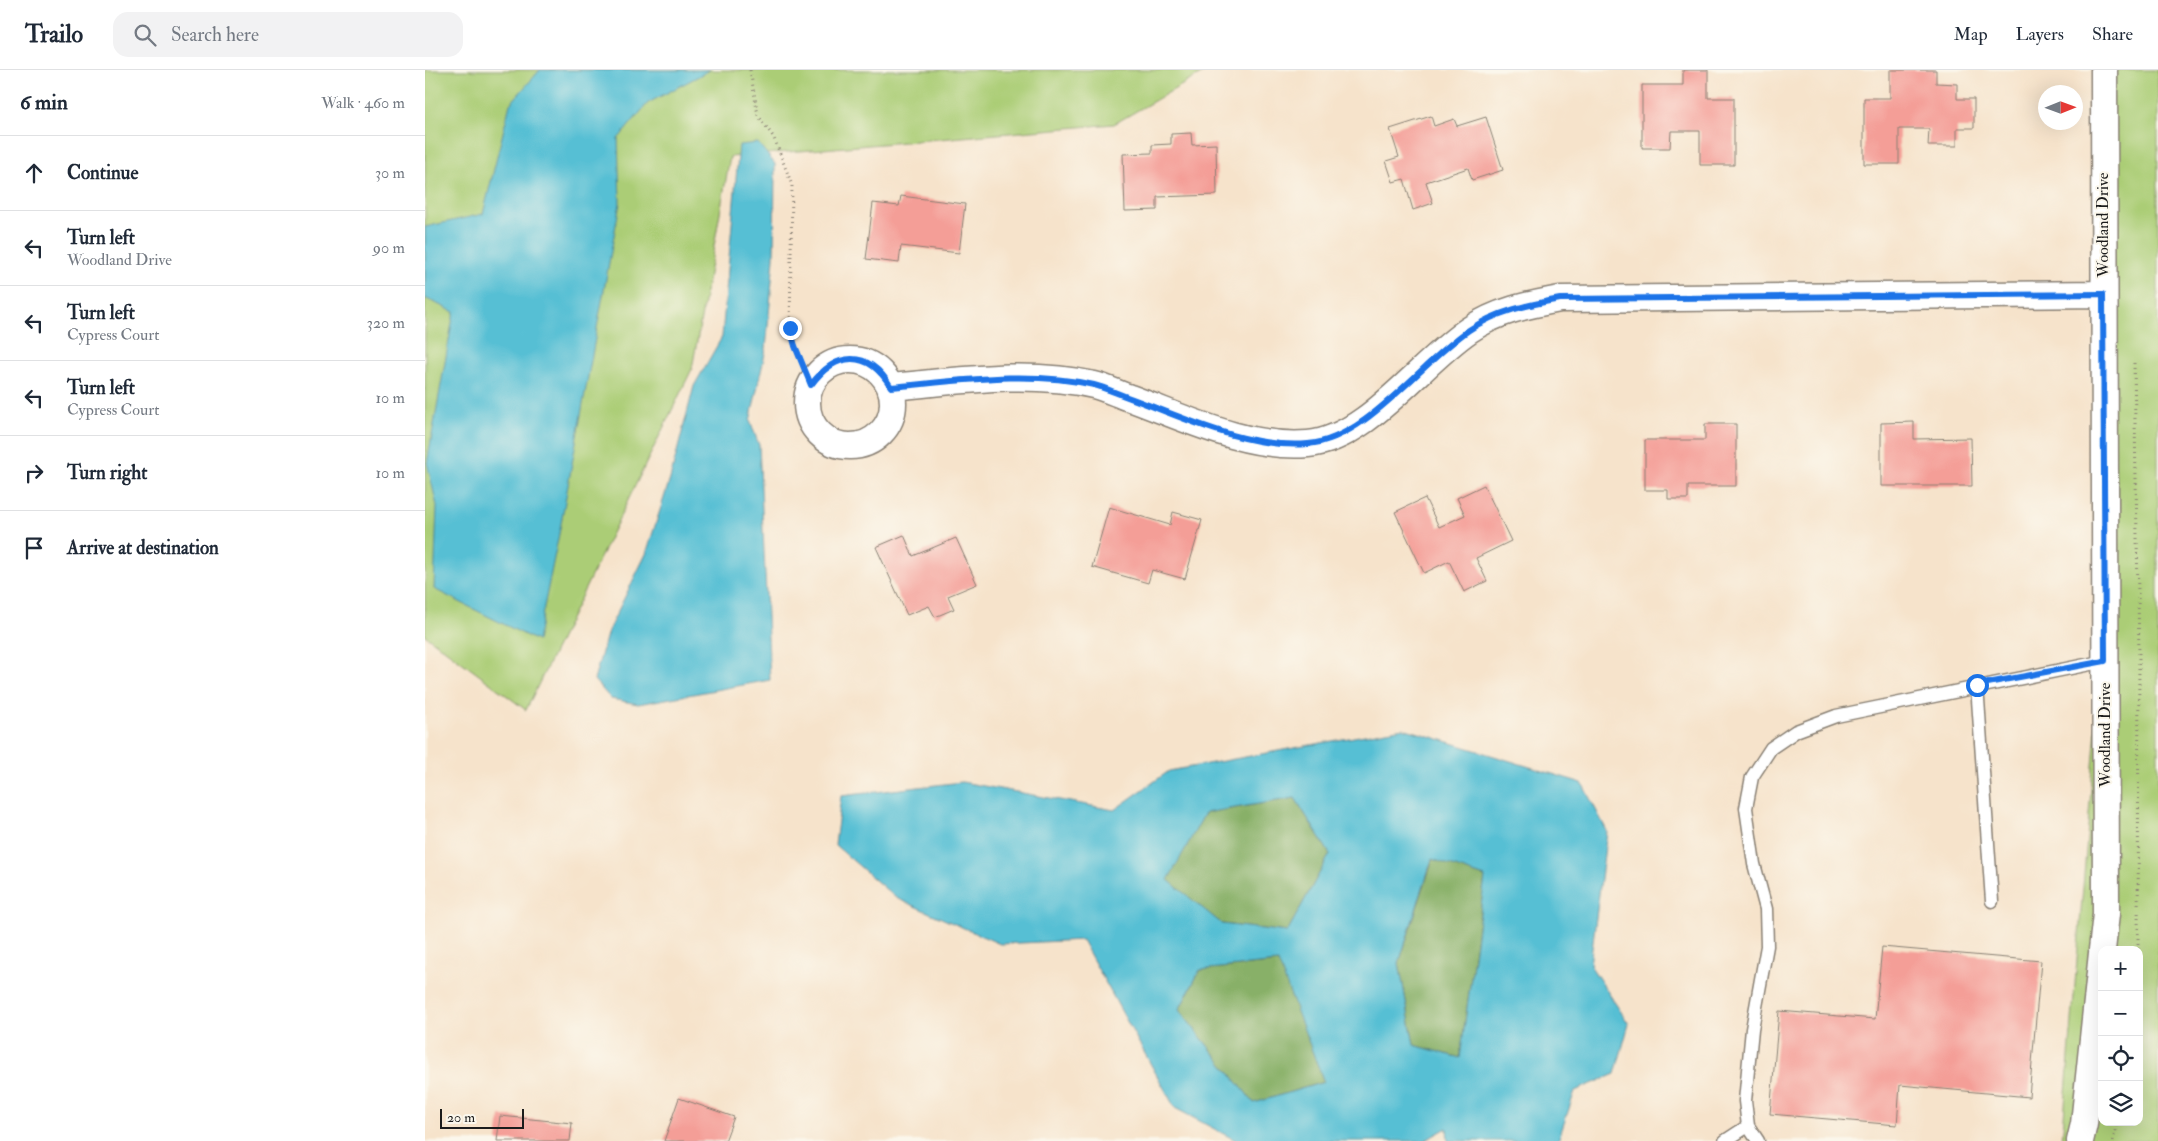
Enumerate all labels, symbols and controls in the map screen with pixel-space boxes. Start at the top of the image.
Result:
search box [113,12,463,57]
text: Trailo [25,19,83,50]
icon: search [131,21,159,49]
text: Search here [171,23,259,47]
text: Map [1954,23,1988,46]
text: Layers [2016,23,2064,46]
text: Share [2092,23,2133,46]
north arrow [2038,85,2083,130]
text: 6 min [20,89,68,116]
text: Walk · 460 m [321,93,405,113]
icon: ahead [20,159,48,187]
text: Continue [67,161,138,185]
text: 30 m [375,163,405,183]
street label: Woodland Drive [2093,172,2113,278]
text: Turn left [67,226,135,250]
icon: left [20,234,48,262]
text: 90 m [373,238,405,258]
text: Woodland Drive [67,250,172,270]
text: Turn left [67,301,135,325]
icon: left [20,309,48,337]
text: 320 m [367,313,405,333]
route end [779,317,802,340]
text: Cypress Court [67,325,159,345]
text: Turn left [67,376,135,400]
icon: left [20,384,48,412]
text: 10 m [375,388,405,408]
text: Cypress Court [67,400,159,420]
icon: right [20,459,48,487]
text: Turn right [67,461,147,485]
text: 10 m [375,463,405,483]
icon: arrive [20,534,48,562]
text: Arrive at destination [67,536,219,560]
route start [1966,674,1989,697]
street label: Woodland Drive [2095,682,2115,788]
map controls [2098,946,2143,1126]
button: + [2098,946,2143,991]
button: − [2098,991,2143,1036]
button: locate [2098,1036,2143,1081]
button: layers [2098,1081,2143,1126]
scale bar [440,1106,524,1129]
text: 20 m [447,1109,475,1126]

